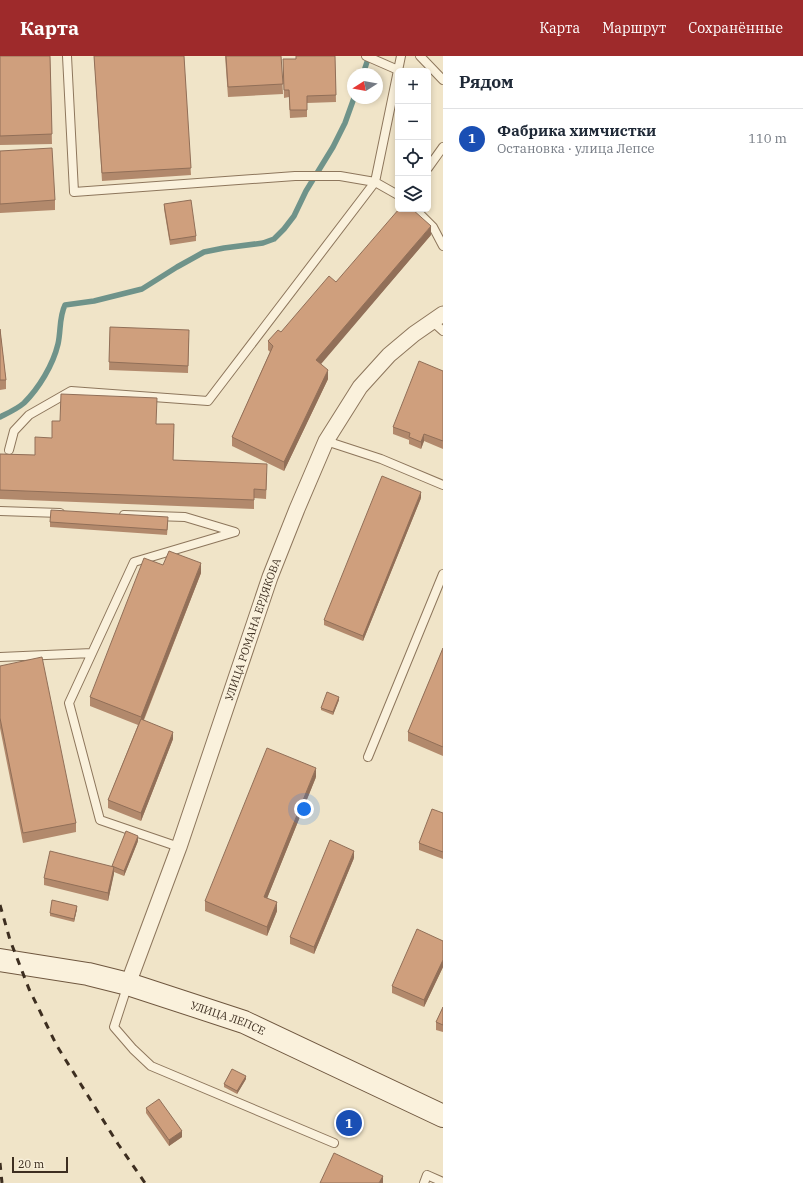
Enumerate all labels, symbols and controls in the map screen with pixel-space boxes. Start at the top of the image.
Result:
text: Карта [20,16,79,40]
text: Карта [539,19,580,37]
text: Маршрут [602,19,666,37]
text: Сохранённые [688,19,783,37]
north arrow [347,68,383,104]
map controls [395,68,431,212]
button: + [395,68,431,104]
text: Рядом [459,71,514,93]
button: − [395,104,431,140]
text: Фабрика химчистки [497,121,656,140]
text: 1 [468,130,476,147]
text: 110 m [748,130,787,147]
button: locate [395,140,431,176]
text: Остановка · улица Лепсе [497,140,654,157]
button: layers [395,176,431,212]
street label: УЛИЦА РОМАНА ЕРДЯКОВА [222,556,284,703]
your location [294,799,314,819]
street label: УЛИЦА ЛЕПСЕ [189,998,268,1038]
pin: 1 [336,1108,362,1138]
scale bar [12,1155,68,1174]
text: 20 m [18,1157,44,1171]

